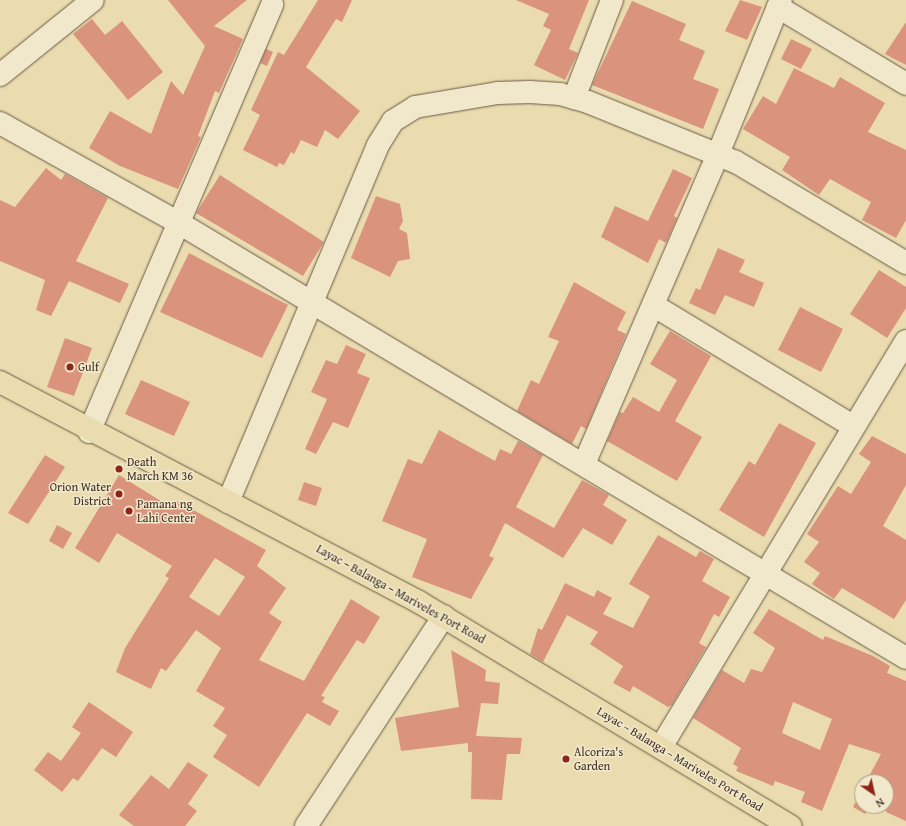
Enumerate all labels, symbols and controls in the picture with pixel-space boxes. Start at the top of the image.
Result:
place label: Gulf [78,360,99,374]
marker: Gulf [65,362,75,372]
place label: Death March KM 36 [127,455,193,483]
marker: Death March KM 36 [114,464,124,474]
place label: Orion Water District [50,480,111,508]
marker: Orion Water District [114,489,124,499]
place label: Pamana ng Lahi Center [137,497,195,525]
marker: Pamana ng Lahi Center [124,506,134,516]
street label: Layac – Balanga – Mariveles Port Road [314,541,488,647]
street label: Layac – Balanga – Mariveles Port Road [594,704,766,814]
place label: Alcoriza's Garden [574,745,623,773]
marker: Alcoriza's Garden [561,754,571,764]
north arrow [854,774,894,814]
text: N [873,794,888,812]

